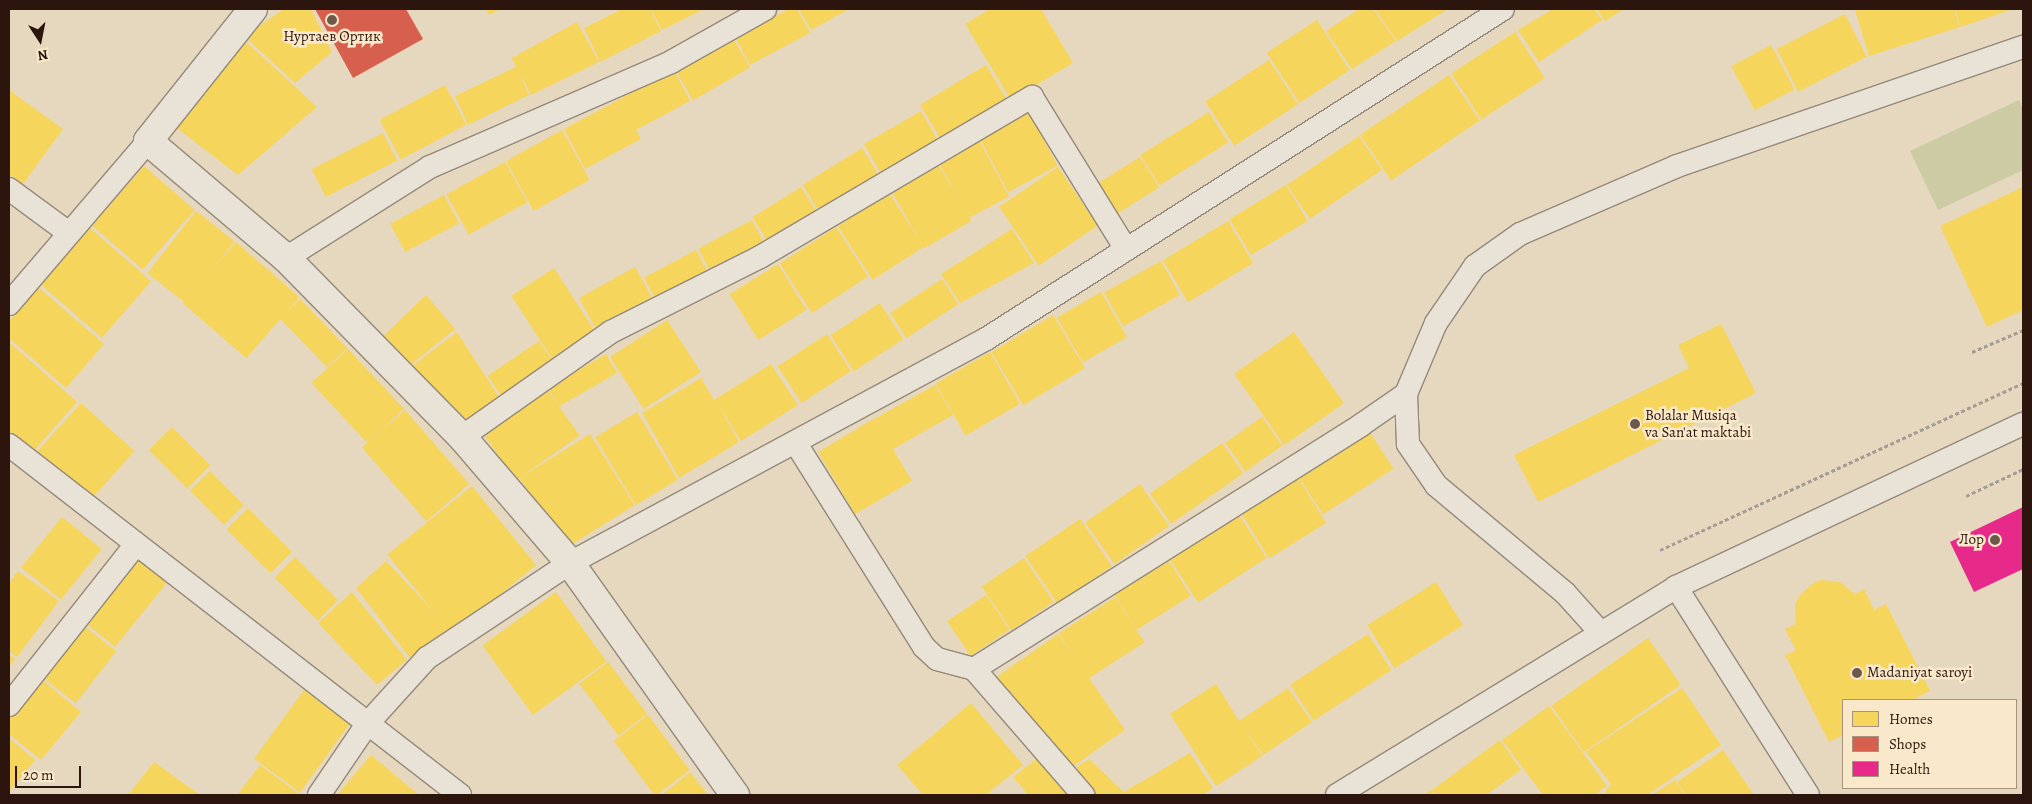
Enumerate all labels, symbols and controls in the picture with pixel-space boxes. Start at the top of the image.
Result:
marker: Нуртаев Ортик [326,14,338,26]
north arrow [15,15,65,65]
place label: Нуртаев Ортик [283,28,381,46]
text: N [36,45,50,66]
place label: Bolalar Musiqa va San'at maktabi [1645,406,1751,441]
marker: Bolalar Musiqa va San'at maktabi [1629,418,1641,430]
place label: Лор [1959,531,1984,549]
marker: Лор [1988,533,2002,547]
place label: Madaniyat saroyi [1867,664,1972,682]
marker: Madaniyat saroyi [1851,667,1863,679]
legend [1842,699,2017,789]
text: Homes [1889,709,1933,729]
text: Shops [1889,734,1926,754]
scale bar [18,756,84,788]
text: Health [1889,759,1930,779]
text: 20 m [23,765,54,785]

